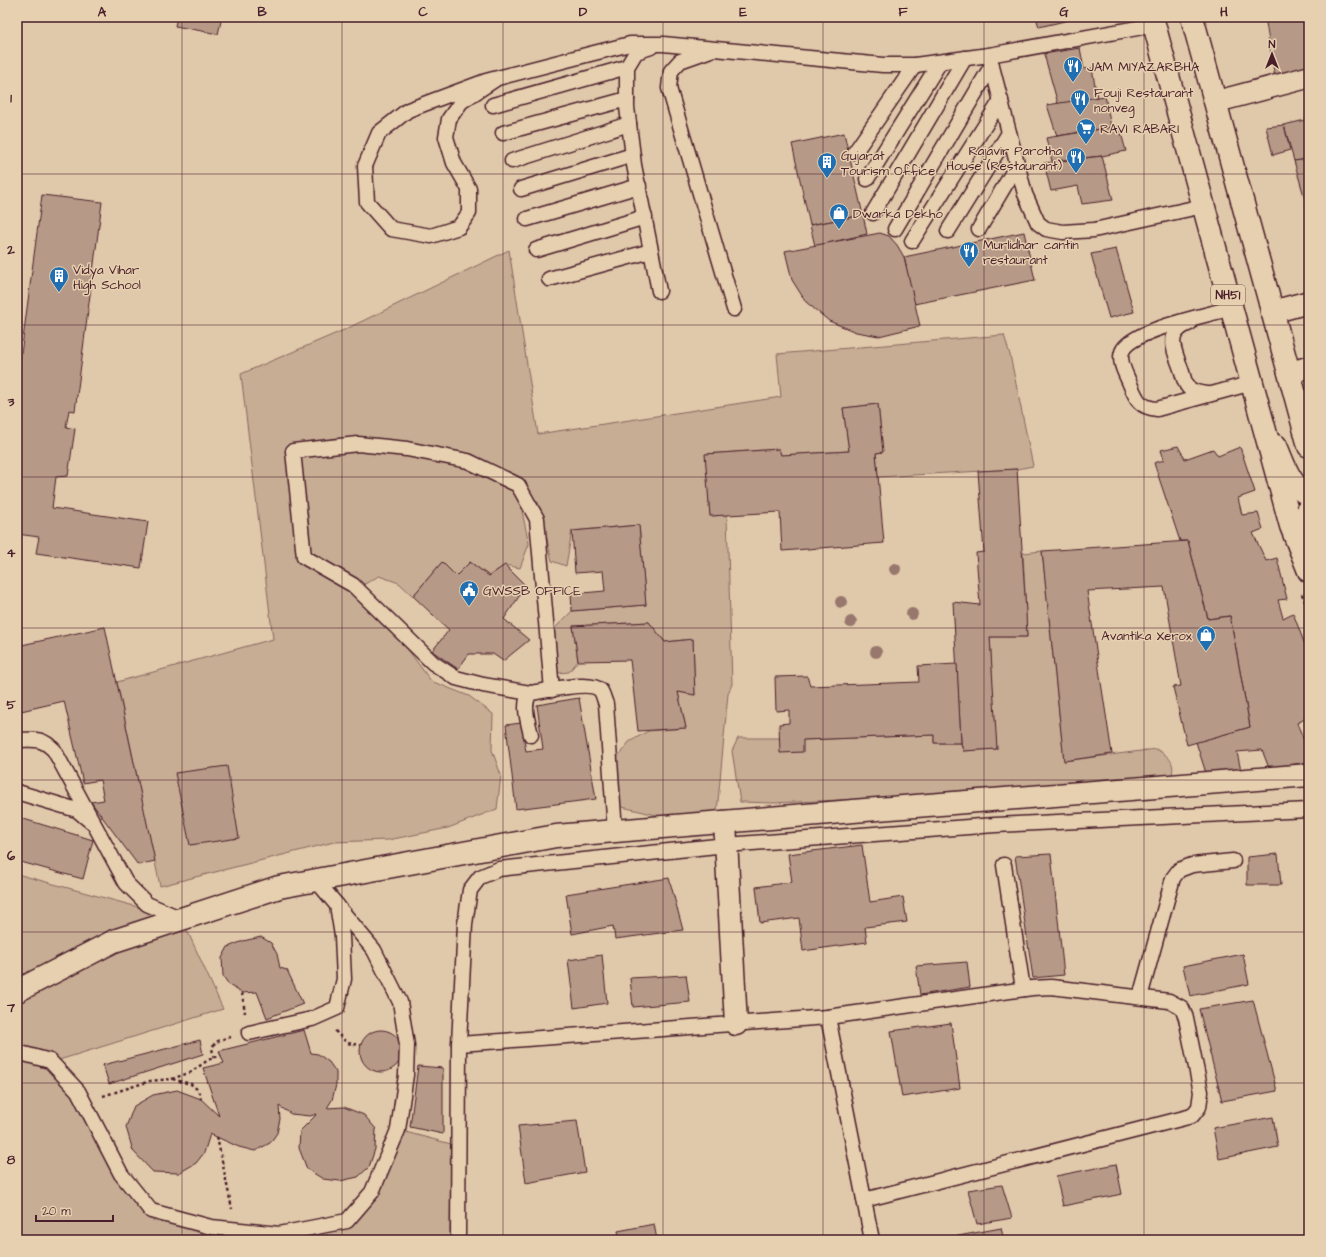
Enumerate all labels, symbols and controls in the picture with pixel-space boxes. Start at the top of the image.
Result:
text: A [98,3,107,21]
text: B [257,3,267,21]
text: C [418,3,428,21]
text: D [579,3,588,21]
text: E [739,3,747,21]
text: F [898,3,908,21]
text: G [1059,3,1069,21]
text: H [1220,3,1228,21]
north arrow [1252,34,1292,74]
text: N [1269,37,1276,52]
restaurant icon: JAM MIYAZARBHA [1062,55,1084,83]
place label: JAM MIYAZARBHA [1087,58,1200,76]
place label: Fouji Restaurant nonveg [1094,84,1194,118]
restaurant icon: Fouji Restaurant nonveg [1069,88,1091,116]
text: 1 [10,89,12,107]
supermarket icon: RAVI RABARI [1075,117,1097,145]
place label: RAVI RABARI [1100,120,1179,138]
place label: Rajavir Parotha House (Restaurant) [946,142,1062,175]
restaurant icon: Rajavir Parotha House (Restaurant) [1065,146,1087,174]
place label: Gujarat Tourism Office [841,147,935,180]
building icon: Gujarat Tourism Office [816,151,838,179]
shop icon: Dwarka Dekho [828,202,850,230]
place label: Dwarka Dekho [853,205,943,223]
place label: Murlidhar cantin restaurant [983,236,1079,269]
restaurant icon: Murlidhar cantin restaurant [958,240,980,268]
text: 2 [6,241,15,259]
place label: Vidya Vihar High School [73,261,141,295]
building icon: Vidya Vihar High School [48,265,70,293]
road number: NH51 [1211,285,1245,305]
text: 3 [7,393,15,411]
text: 4 [7,544,16,562]
public building icon: GWSSB OFFICE [458,579,480,607]
place label: GWSSB OFFICE [483,582,581,600]
shop icon: Avantika Xerox [1195,624,1217,652]
place label: Avantika Xerox [1101,627,1193,645]
text: 5 [6,696,16,714]
text: 6 [7,847,16,865]
text: 7 [6,999,16,1017]
text: 8 [7,1151,16,1169]
scale bar [36,1197,113,1223]
text: 20 m [42,1203,71,1220]

